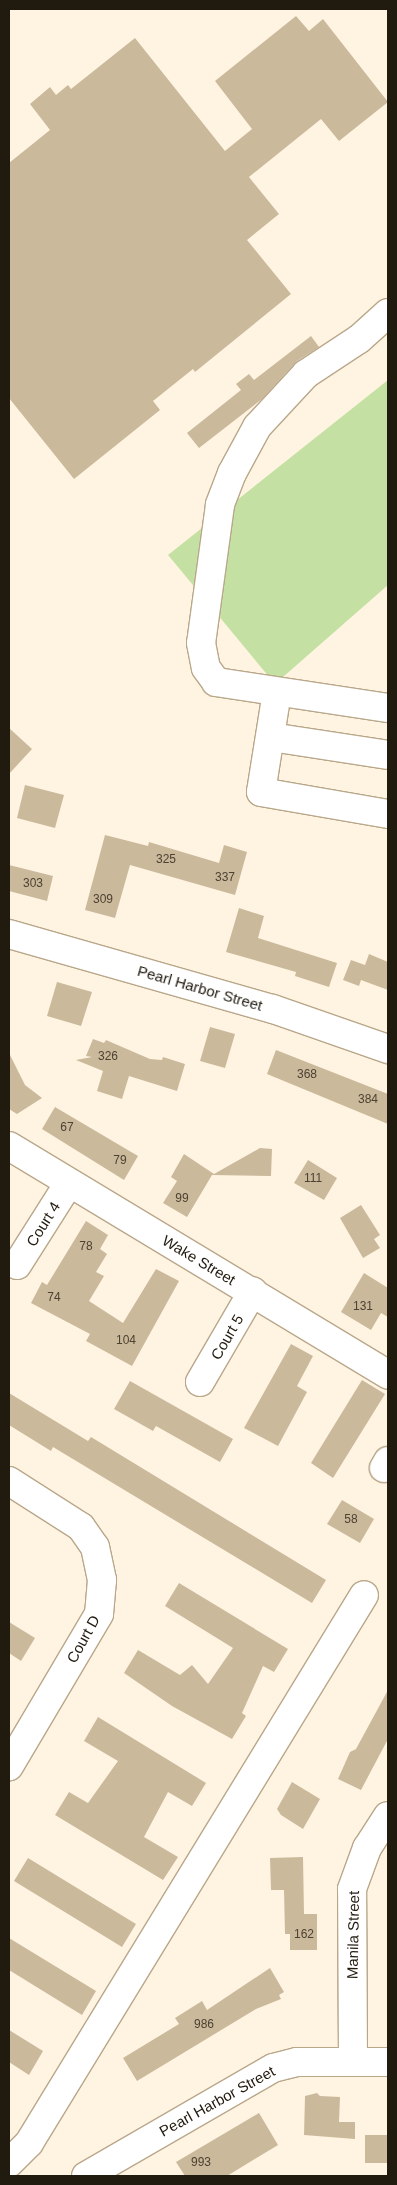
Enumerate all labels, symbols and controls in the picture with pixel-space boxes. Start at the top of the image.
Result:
house number: 325 [156,853,176,867]
house number: 337 [215,871,235,885]
house number: 303 [23,877,43,891]
house number: 309 [93,893,113,907]
street label: Pearl Harbor Street [135,962,265,1014]
house number: 326 [98,1050,118,1064]
house number: 368 [297,1068,317,1082]
house number: 384 [358,1093,378,1107]
house number: 67 [60,1121,74,1135]
house number: 79 [113,1154,127,1168]
house number: 111 [304,1172,322,1186]
house number: 99 [175,1192,189,1206]
street label: Court 4 [22,1198,64,1250]
street label: Wake Street [159,1231,239,1289]
house number: 78 [79,1240,93,1254]
house number: 74 [47,1291,61,1305]
house number: 131 [353,1300,373,1314]
street label: Court 5 [207,1311,247,1363]
house number: 104 [116,1334,136,1348]
house number: 58 [344,1513,358,1527]
street label: Court D [63,1612,103,1666]
street label: Manila Street [343,1891,363,1979]
house number: 162 [294,1928,314,1942]
house number: 986 [194,2018,214,2032]
street label: Pearl Harbor Street [156,2062,278,2140]
house number: 993 [191,2156,211,2170]

